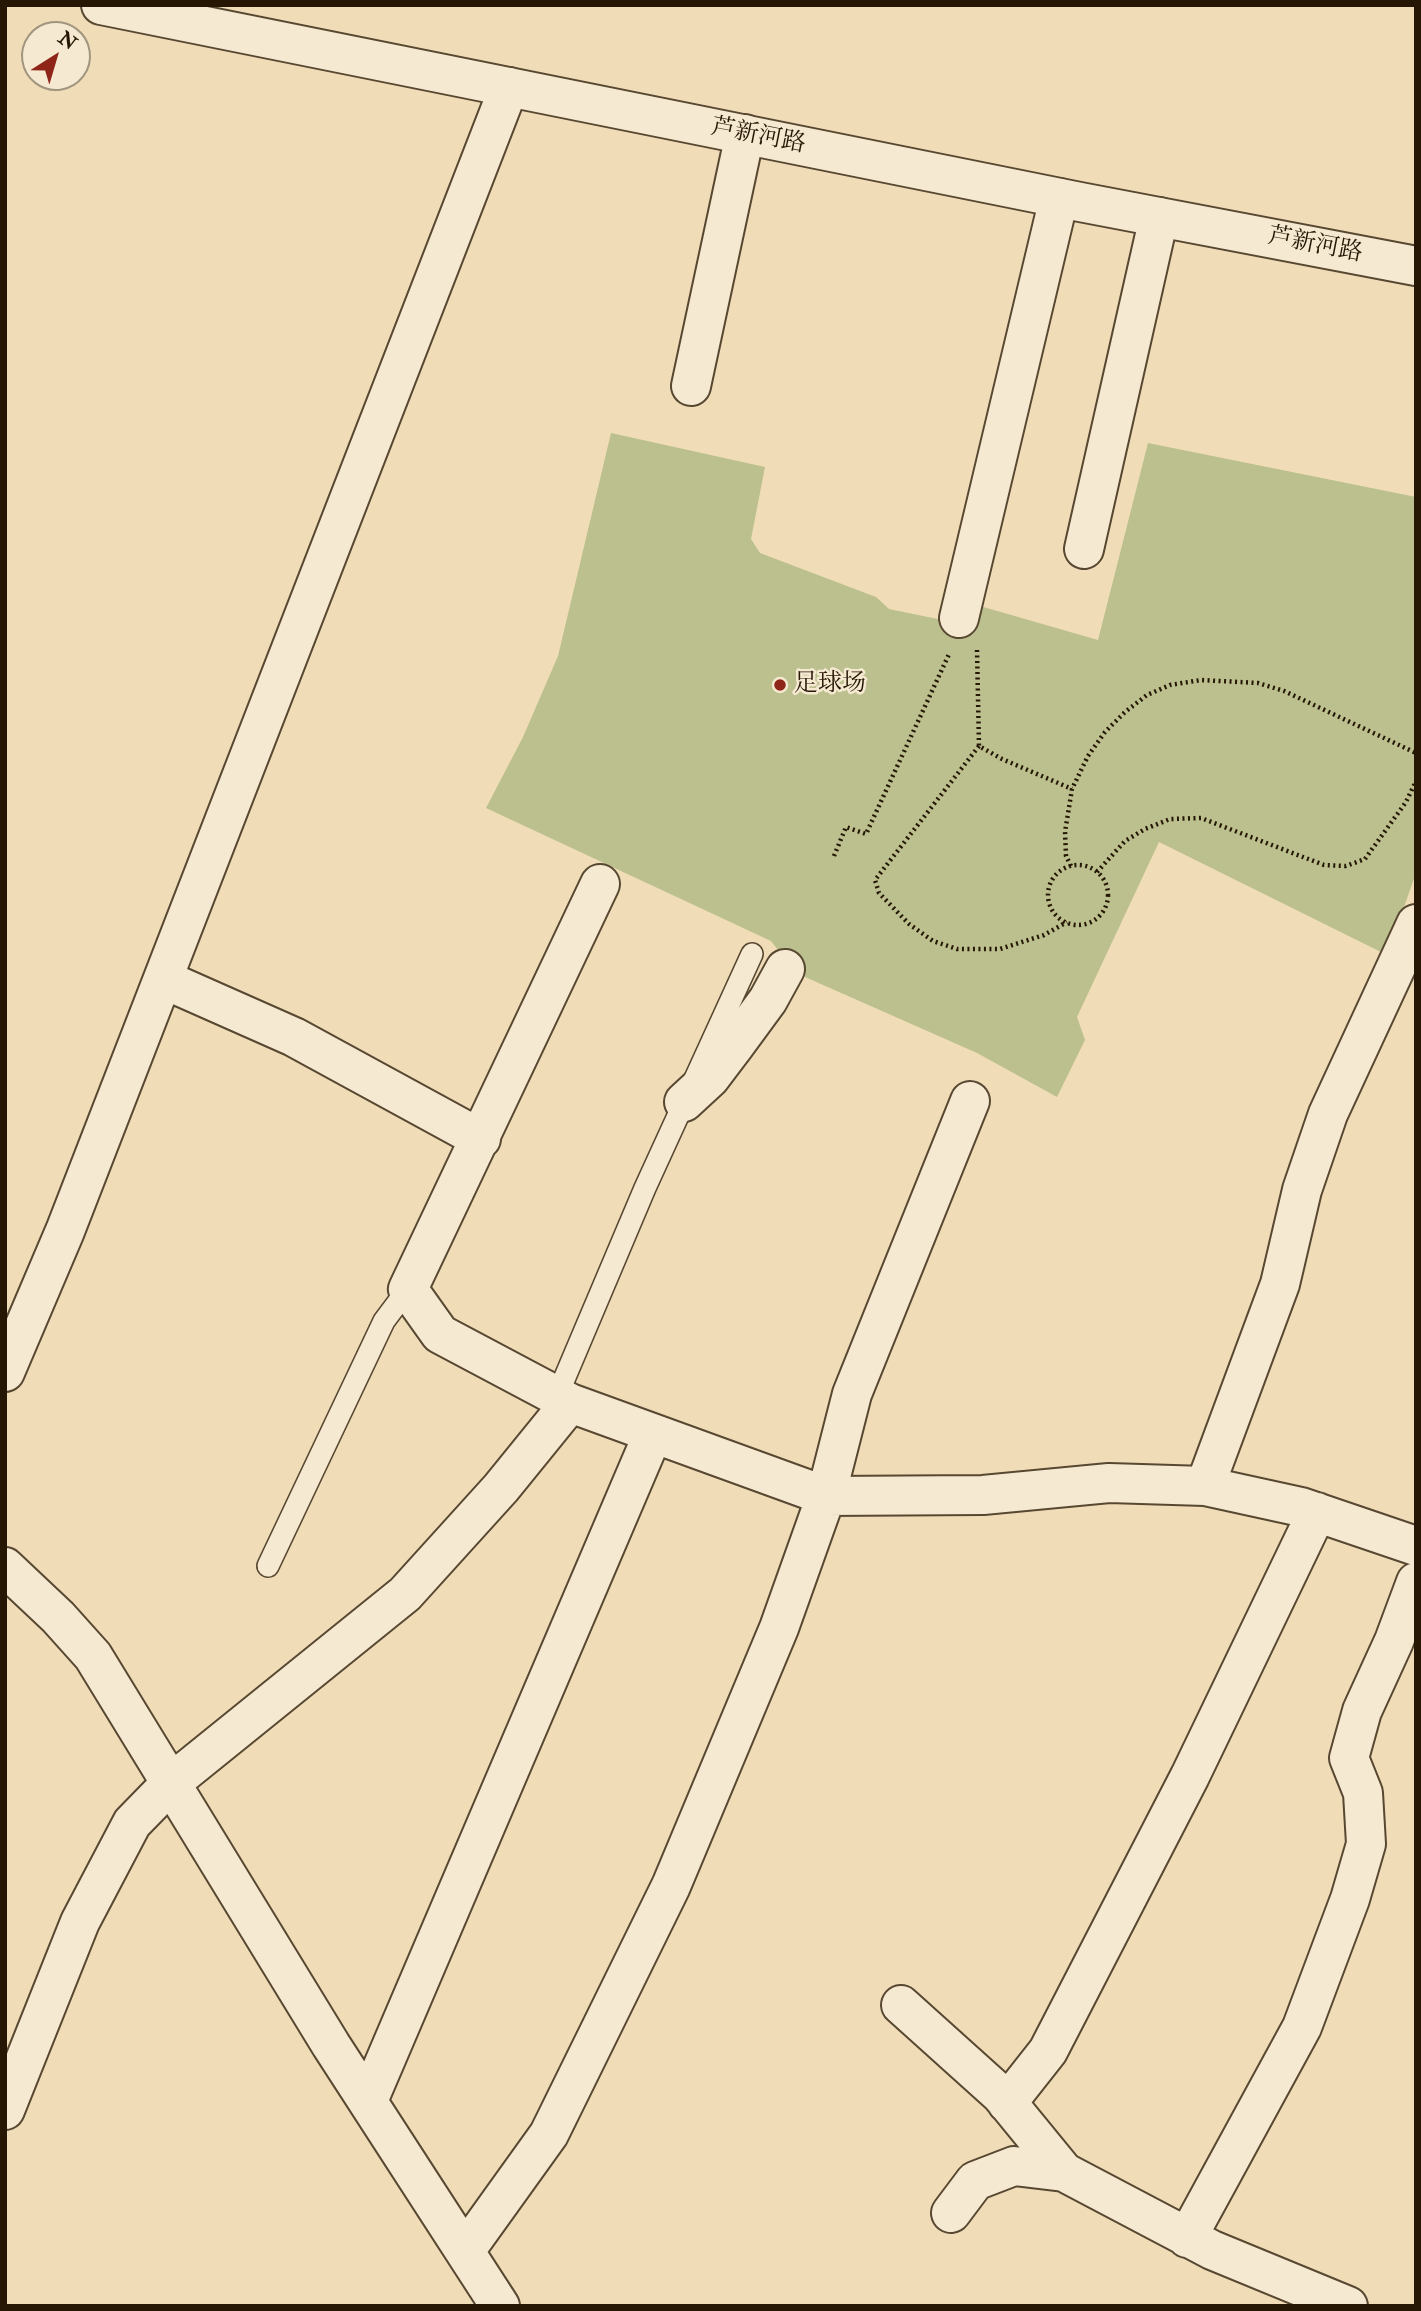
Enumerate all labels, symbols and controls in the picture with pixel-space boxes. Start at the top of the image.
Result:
north arrow [21,21,91,91]
text: N [53,26,81,56]
street label: 芦新河路 [708,114,808,160]
street label: 芦新河路 [1265,223,1365,269]
place label: 足球场 [794,671,866,699]
marker: 足球场 [772,677,788,693]

